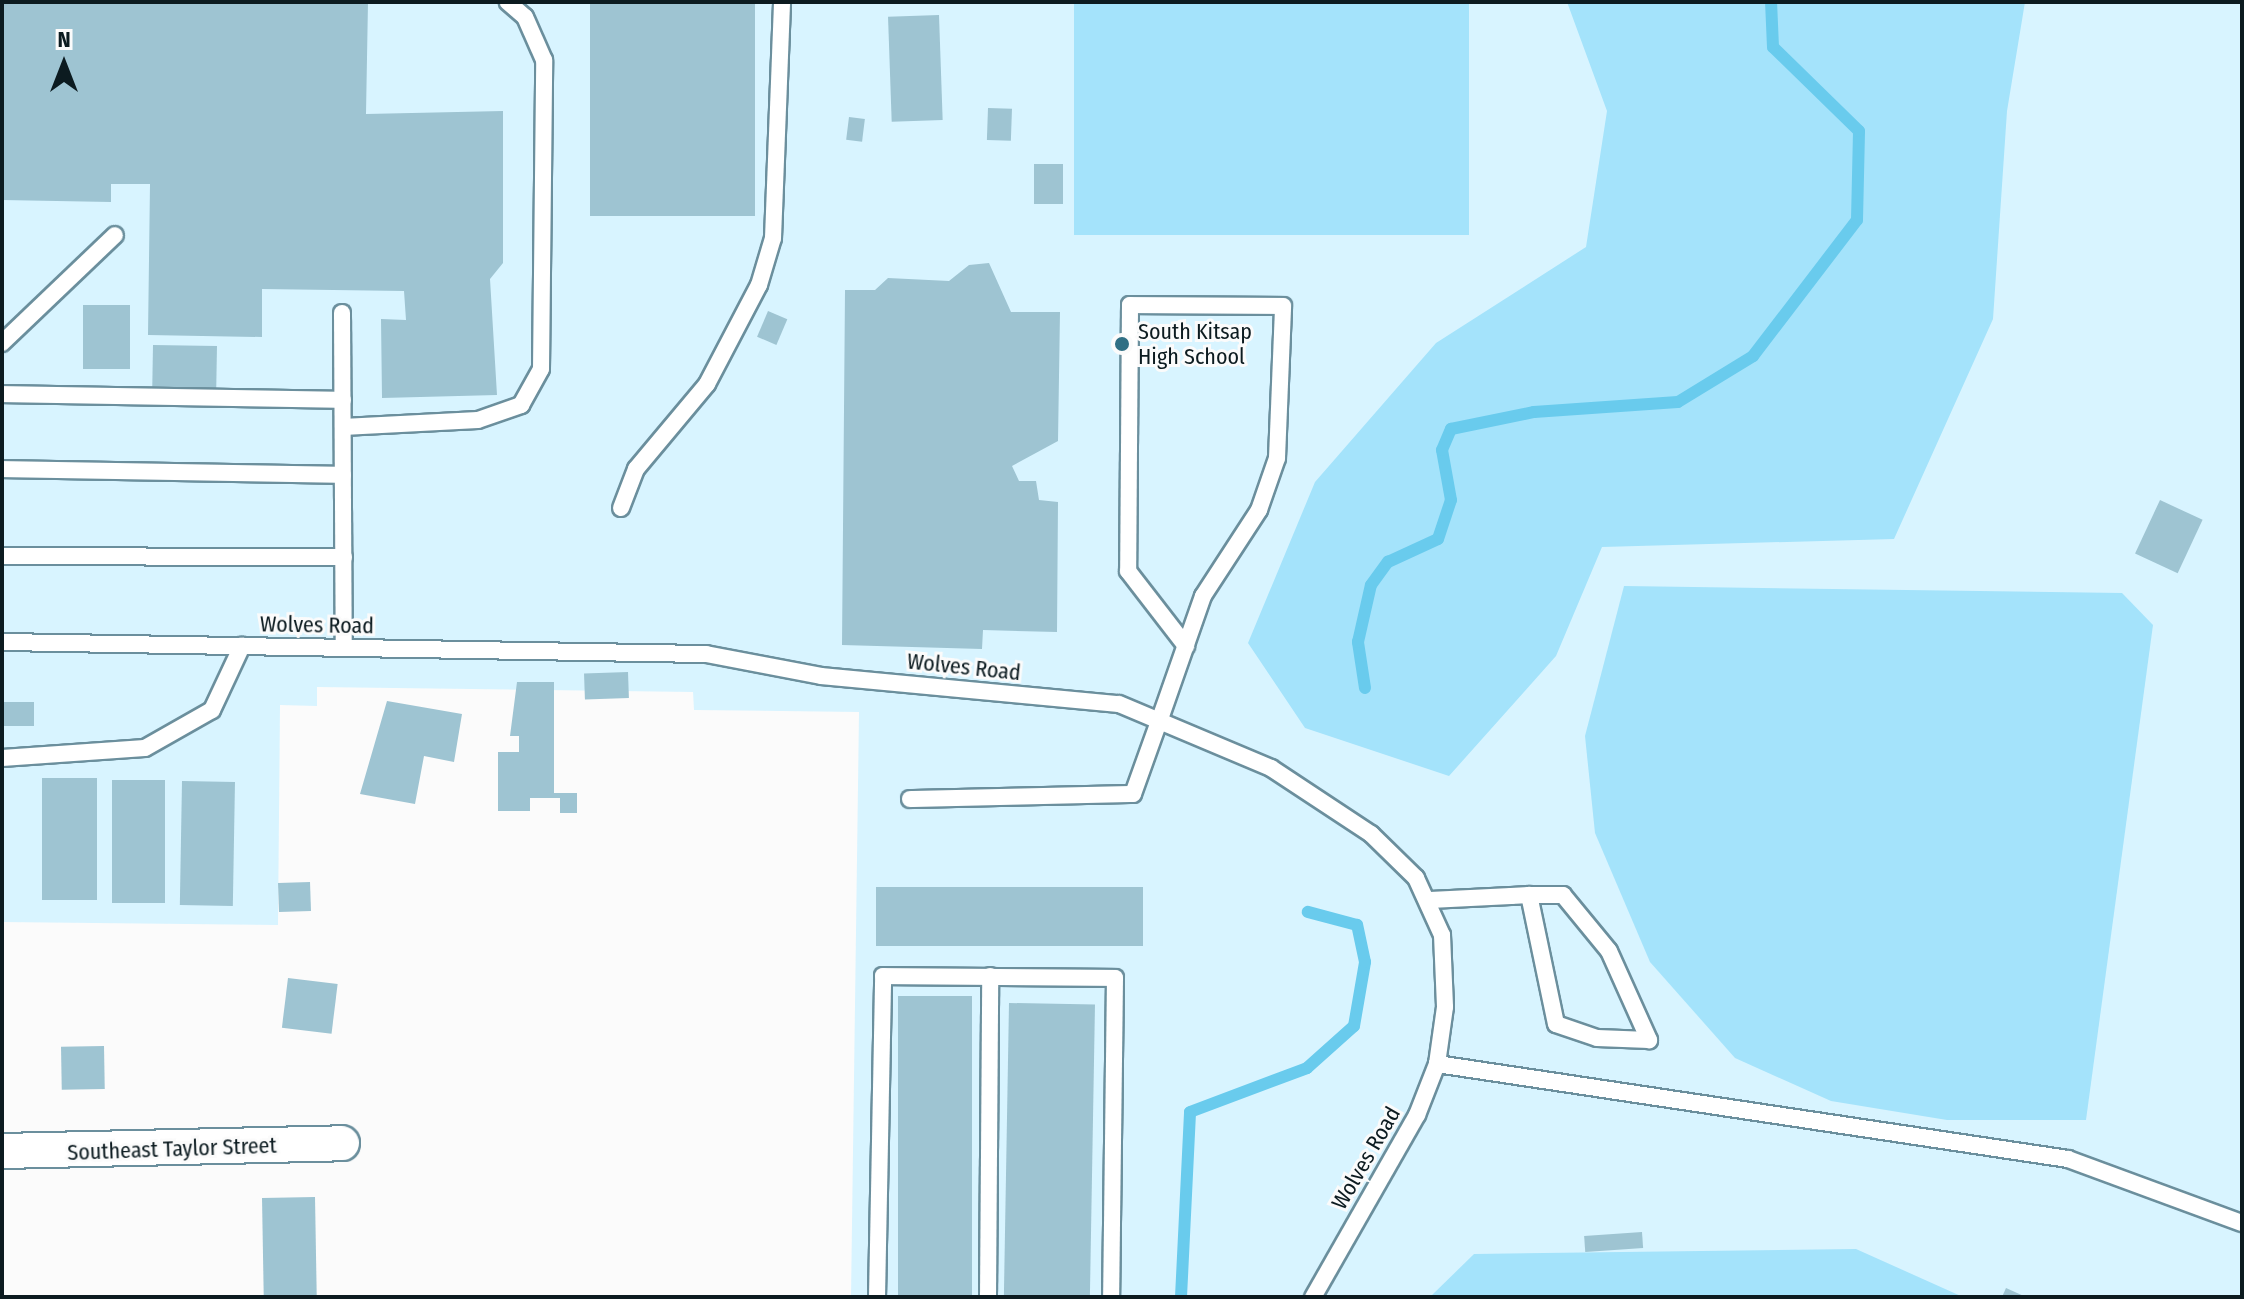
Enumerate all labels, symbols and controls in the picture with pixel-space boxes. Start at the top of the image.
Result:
north arrow [24,24,104,104]
text: N [57,26,71,53]
place label: South Kitsap High School [1138,318,1252,370]
marker: South Kitsap High School [1113,335,1131,353]
street label: Wolves Road [260,611,374,639]
street label: Wolves Road [906,648,1022,686]
street label: Wolves Road [1326,1102,1406,1214]
street label: Southeast Taylor Street [67,1132,277,1166]

